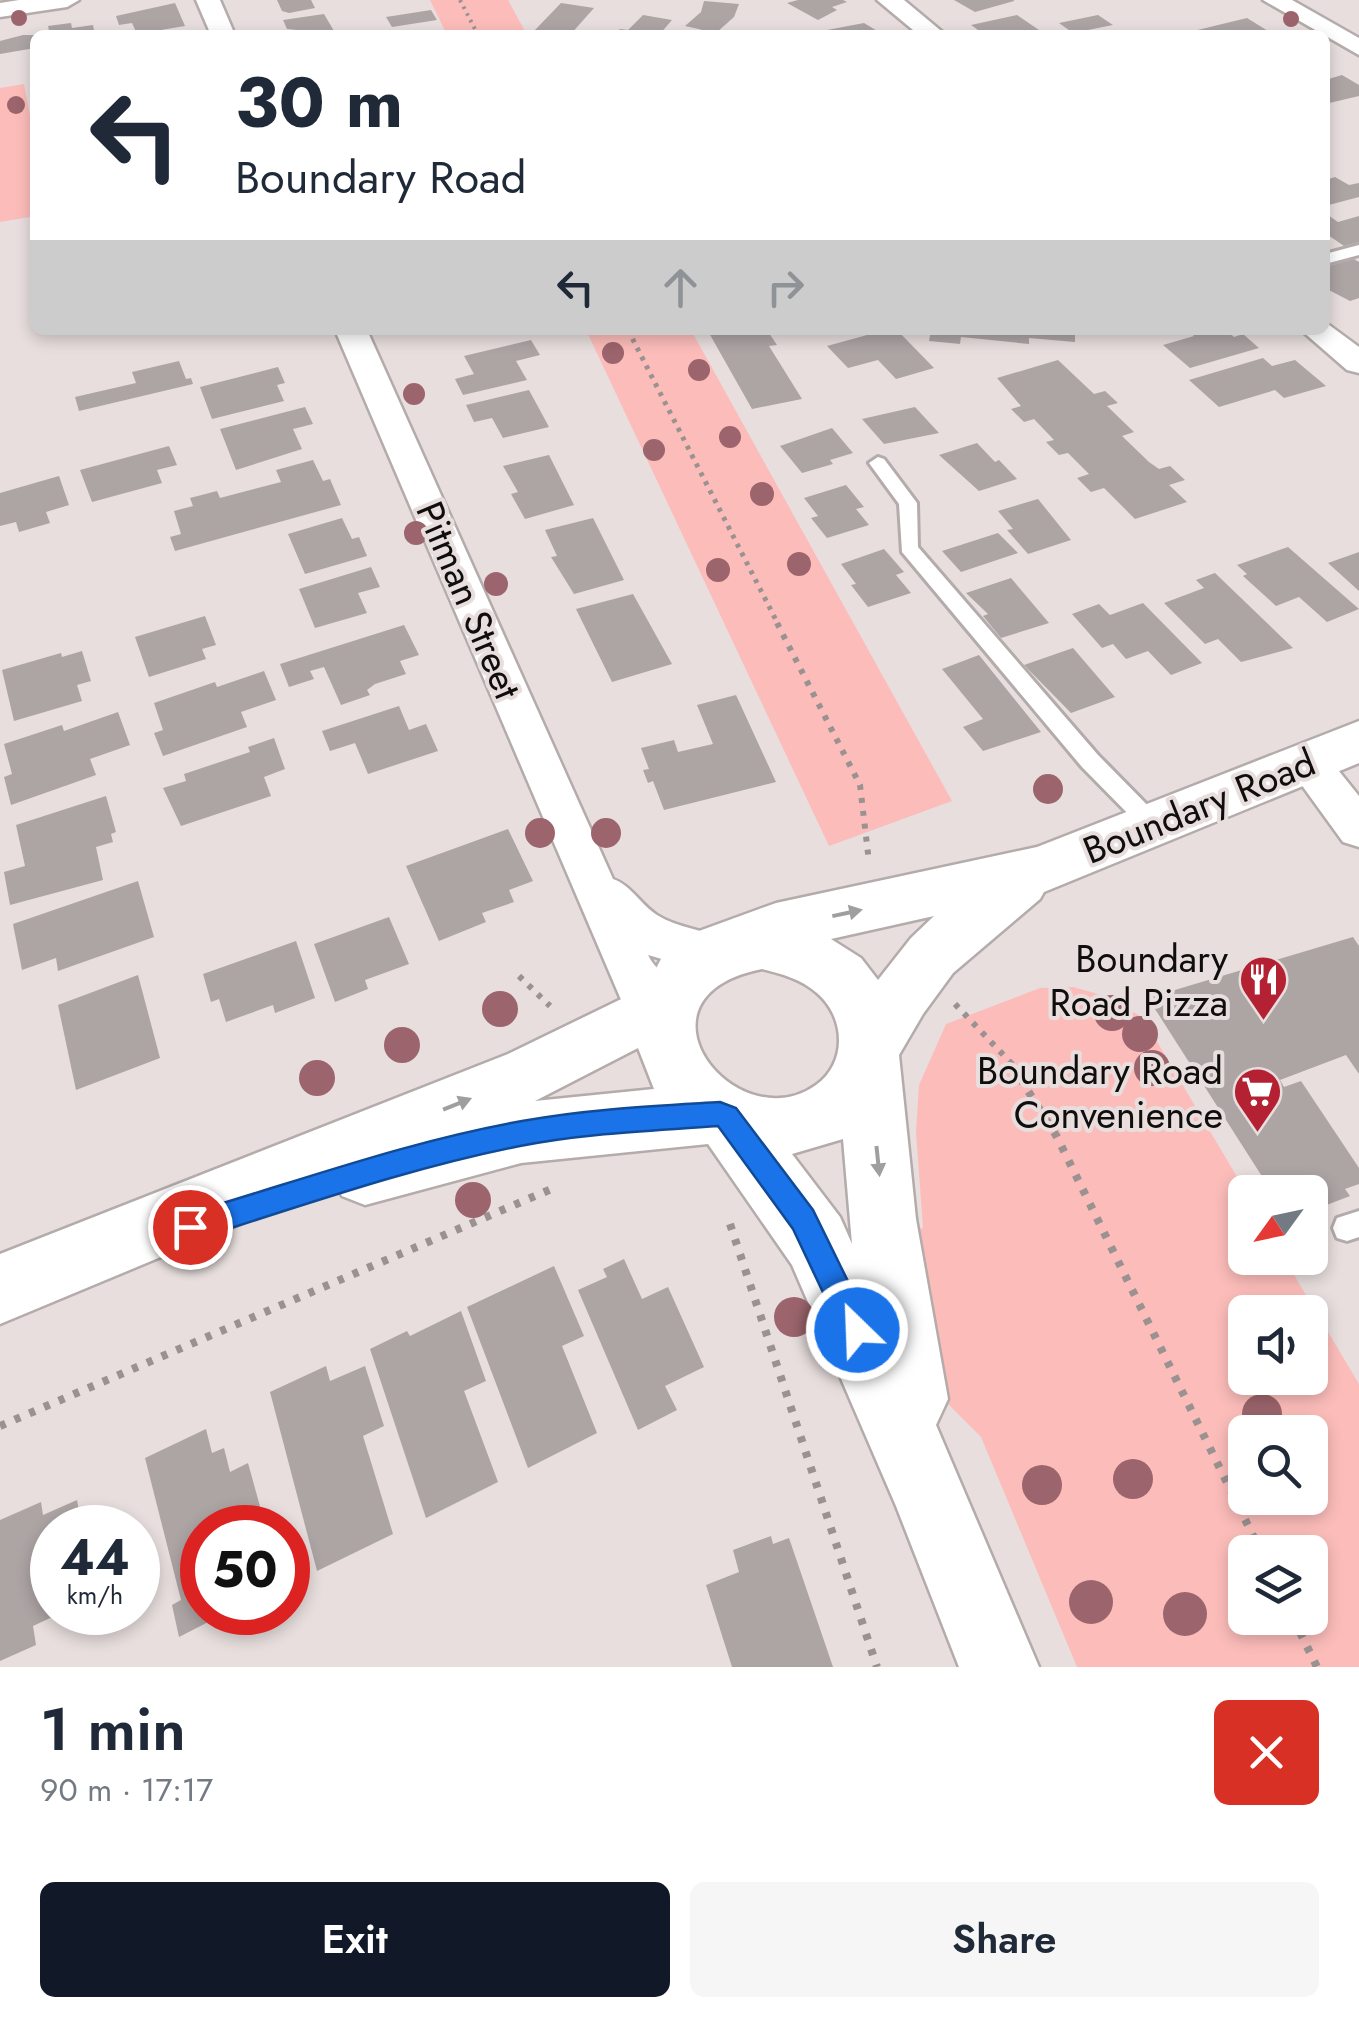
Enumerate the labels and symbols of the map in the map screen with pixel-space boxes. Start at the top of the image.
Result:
street label: Pitman Street [403,493,535,707]
street label: Boundary Road [1075,734,1323,878]
one-way arrow [832,904,863,920]
place label: Boundary Road Pizza [1050,931,1228,1030]
restaurant icon: Boundary Road Pizza [1237,954,1289,1022]
place label: Boundary Road Convenience [977,1043,1223,1142]
supermarket icon: Boundary Road Convenience [1232,1066,1284,1134]
one-way arrow [442,1096,472,1112]
one-way arrow [870,1146,886,1178]
north arrow [1228,1175,1328,1275]
pin [148,1185,233,1270]
position arrow [805,1278,909,1382]
speed limit sign: 50 [180,1505,310,1635]

